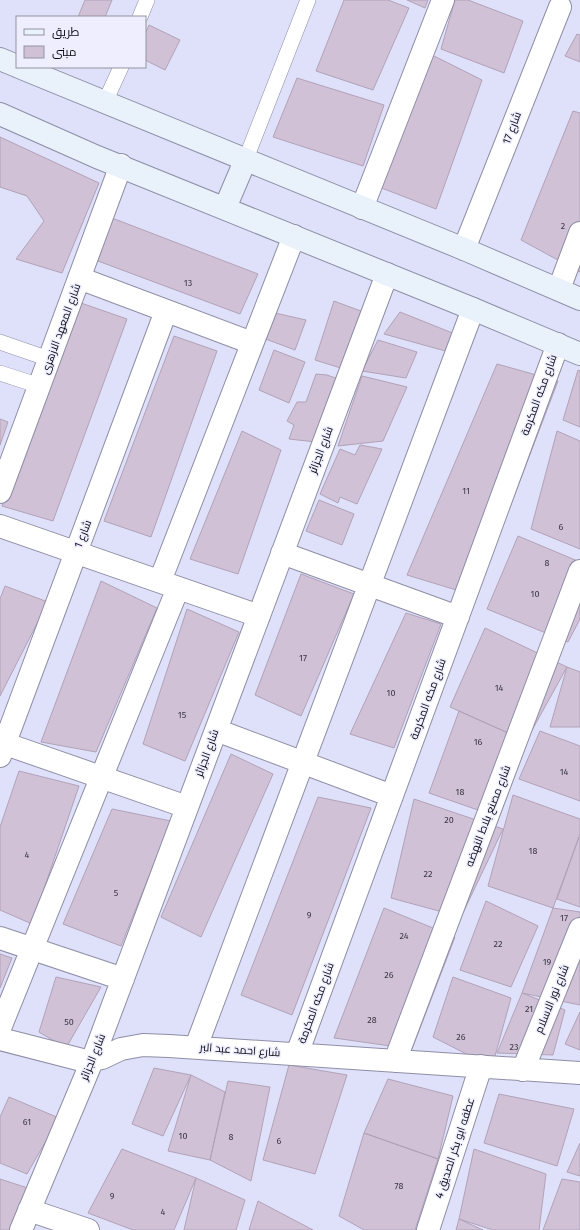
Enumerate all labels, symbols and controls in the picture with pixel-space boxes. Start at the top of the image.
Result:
legend [16,16,146,68]
text: طريق [52,25,80,39]
text: مبنى [52,45,77,59]
street label: شارع 17 [500,110,525,147]
house number: 2 [561,221,565,231]
house number: 13 [184,278,192,288]
street label: شارع المعهد الازهرى [39,282,84,376]
street label: شارع مكه المكرمة [518,353,561,438]
street label: شارع الجزائر [306,425,337,477]
house number: 11 [462,486,470,496]
street label: شارع 1 [72,518,95,550]
house number: 6 [559,522,564,532]
house number: 8 [545,558,550,568]
house number: 10 [531,589,539,599]
house number: 17 [299,653,307,663]
street label: شارع مكه المكرمة [407,657,450,742]
house number: 14 [495,683,504,693]
house number: 10 [387,688,395,698]
house number: 15 [178,710,187,720]
street label: شارع الجزائر [192,728,222,780]
house number: 16 [474,737,483,747]
street label: شارع مصنع بلاط النهضه [463,763,514,869]
house number: 14 [560,767,569,777]
house number: 18 [456,787,464,797]
house number: 20 [444,815,454,825]
house number: 18 [529,846,537,856]
house number: 4 [25,850,30,860]
house number: 22 [424,869,432,879]
house number: 5 [114,888,119,898]
house number: 9 [307,910,312,920]
house number: 17 [560,913,568,923]
house number: 24 [399,931,409,941]
house number: 22 [494,939,502,949]
house number: 19 [543,957,552,967]
street label: شارع مكه المكرمة [295,961,338,1046]
street label: شارع نور الاسلام [532,963,573,1036]
house number: 26 [384,970,394,980]
house number: 21 [525,1004,533,1014]
house number: 28 [367,1015,377,1025]
house number: 50 [64,1017,74,1027]
street label: شارع الجزائر [77,1032,109,1084]
house number: 26 [456,1032,466,1042]
street label: شارع احمد عبد البر [198,1041,281,1060]
house number: 23 [510,1042,518,1052]
street label: عطفه ابو بكر الصديق 4 [433,1096,477,1200]
house number: 61 [23,1117,31,1127]
house number: 10 [179,1131,187,1141]
house number: 8 [229,1132,234,1142]
house number: 6 [277,1136,282,1146]
house number: 78 [395,1181,403,1191]
house number: 9 [110,1191,115,1201]
house number: 4 [161,1207,166,1217]

